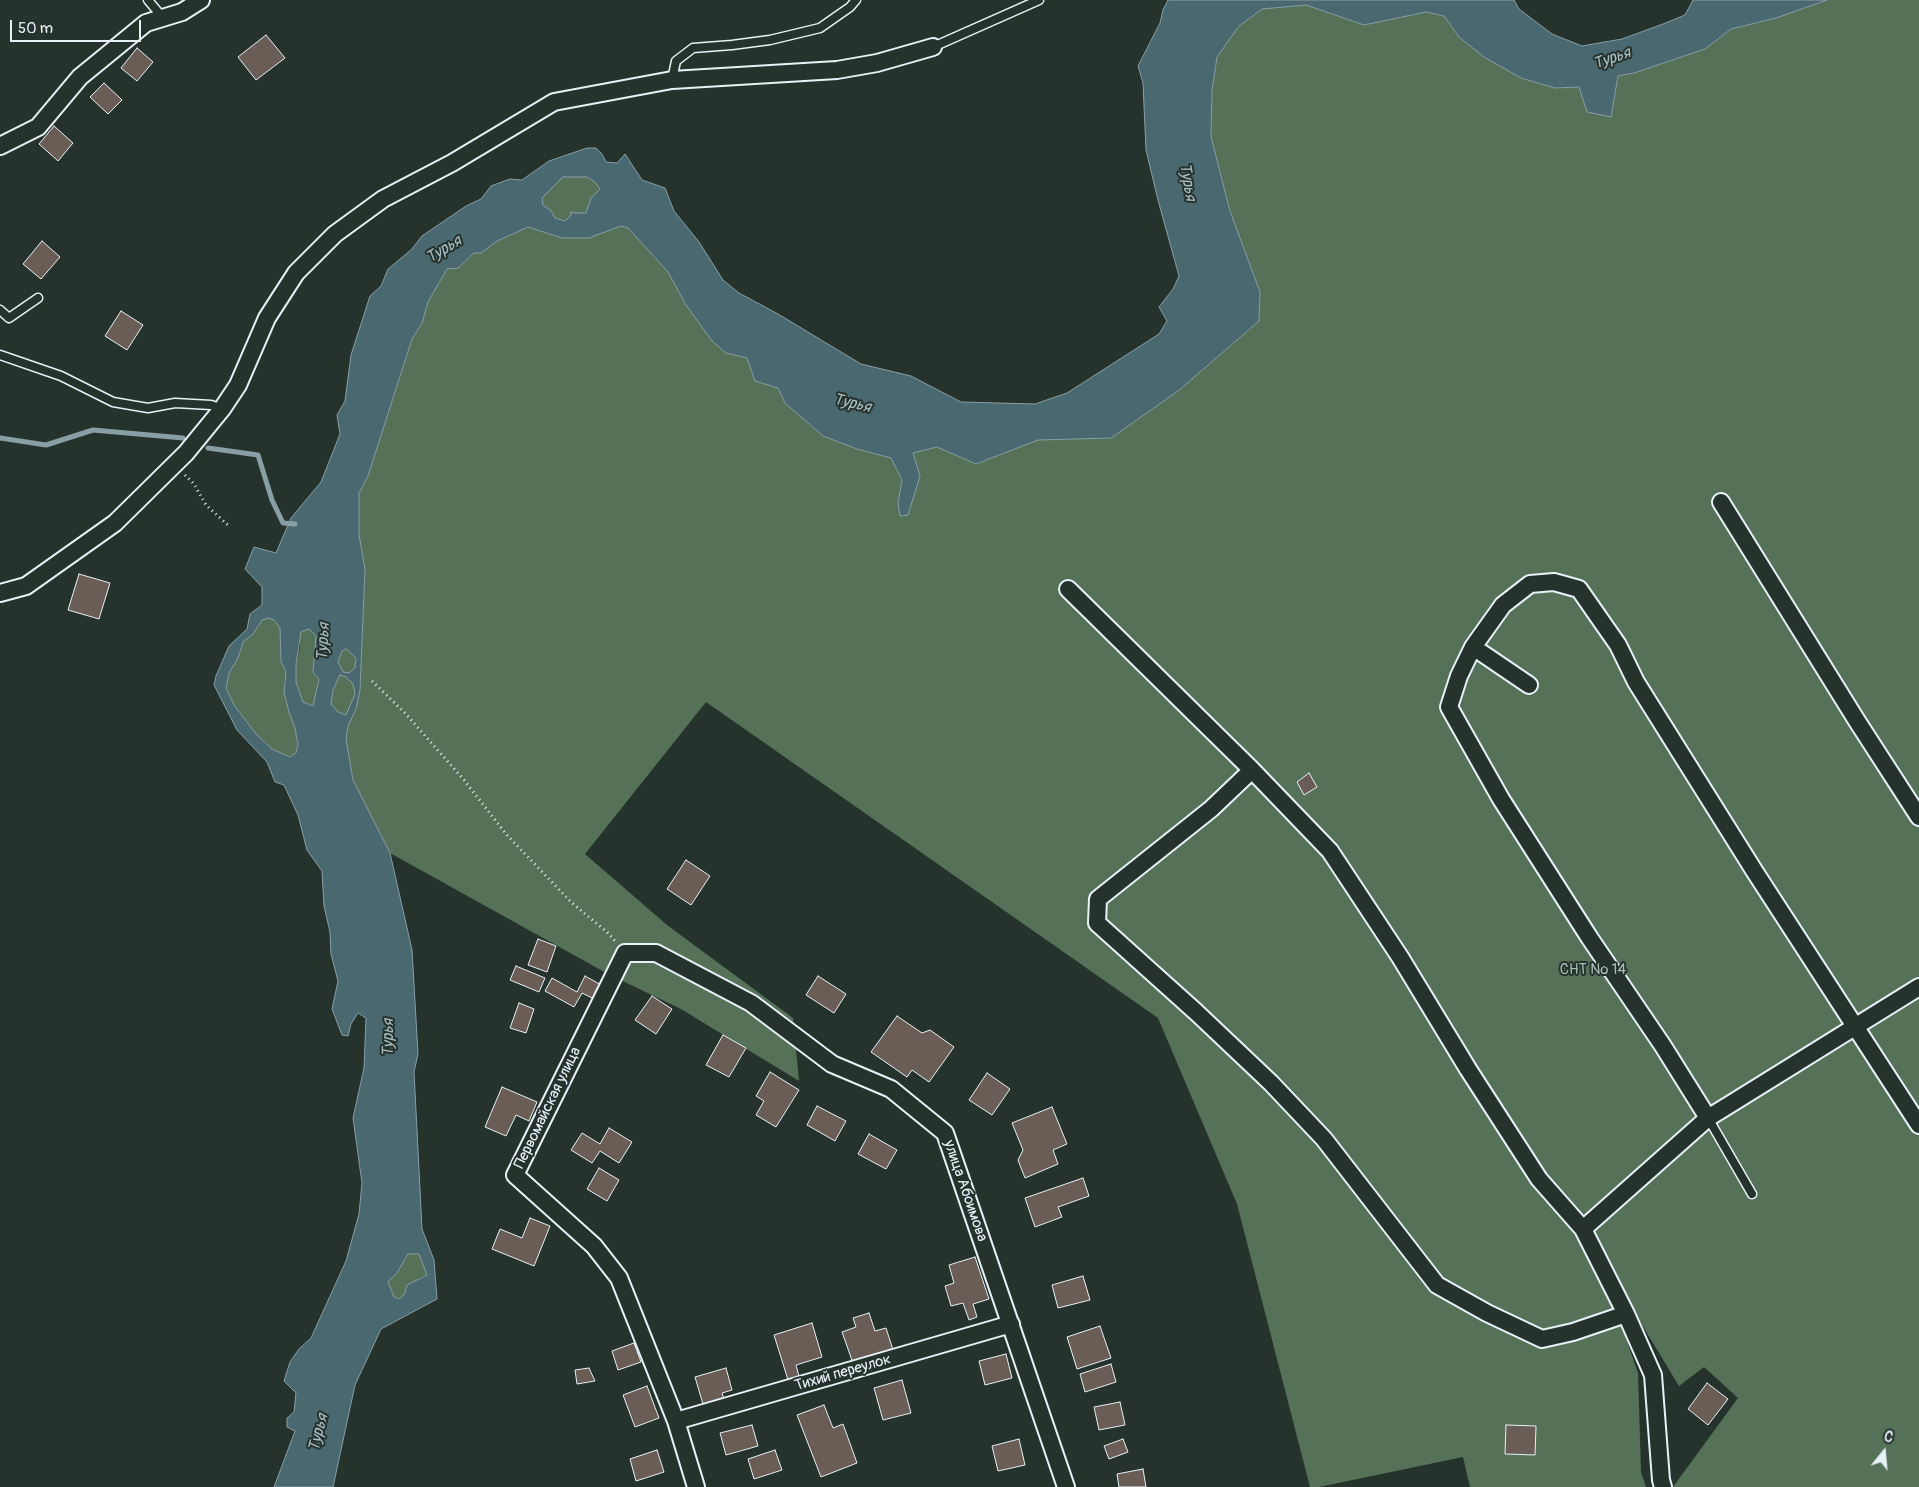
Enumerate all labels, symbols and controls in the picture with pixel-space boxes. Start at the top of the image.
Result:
scale bar [12,10,144,42]
text: 50 m [18,19,53,38]
water label: Турья [1591,44,1633,74]
water label: Турья [1174,162,1200,202]
water label: Турья [423,232,465,268]
water label: Турья [831,390,873,418]
water label: Турья [313,622,335,662]
park label: СНТ № 14 [1560,961,1626,979]
water label: Турья [379,1019,399,1057]
street label: Первомайская улица [511,1044,585,1172]
street label: улица Абоимова [939,1138,991,1244]
street label: Тихий переулок [793,1351,893,1395]
water label: Турья [305,1412,333,1454]
north arrow [1859,1427,1909,1477]
text: С [1882,1428,1895,1447]

